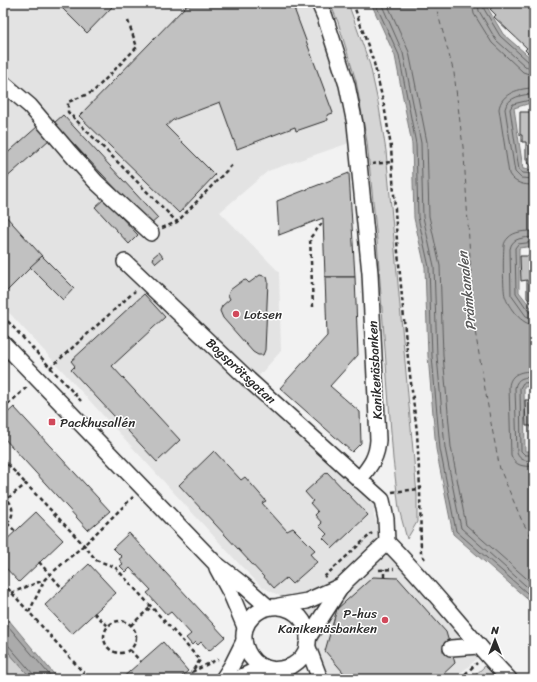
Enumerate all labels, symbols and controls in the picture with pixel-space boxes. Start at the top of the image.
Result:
water label: Pråmkanalen [450,249,484,332]
place label: Lotsen [244,303,282,326]
marker: Lotsen [231,309,241,319]
street label: Kanikenäsbanken [361,320,389,420]
street label: Bogsprötsgatan [200,332,282,410]
place label: Packhusallén [60,411,135,434]
marker: Packhusallén [47,417,57,427]
place label: P-hus Kanikenäsbanken [278,602,377,640]
marker: P-hus Kanikenäsbanken [380,615,390,625]
north arrow [475,620,515,660]
text: N [490,621,499,640]

